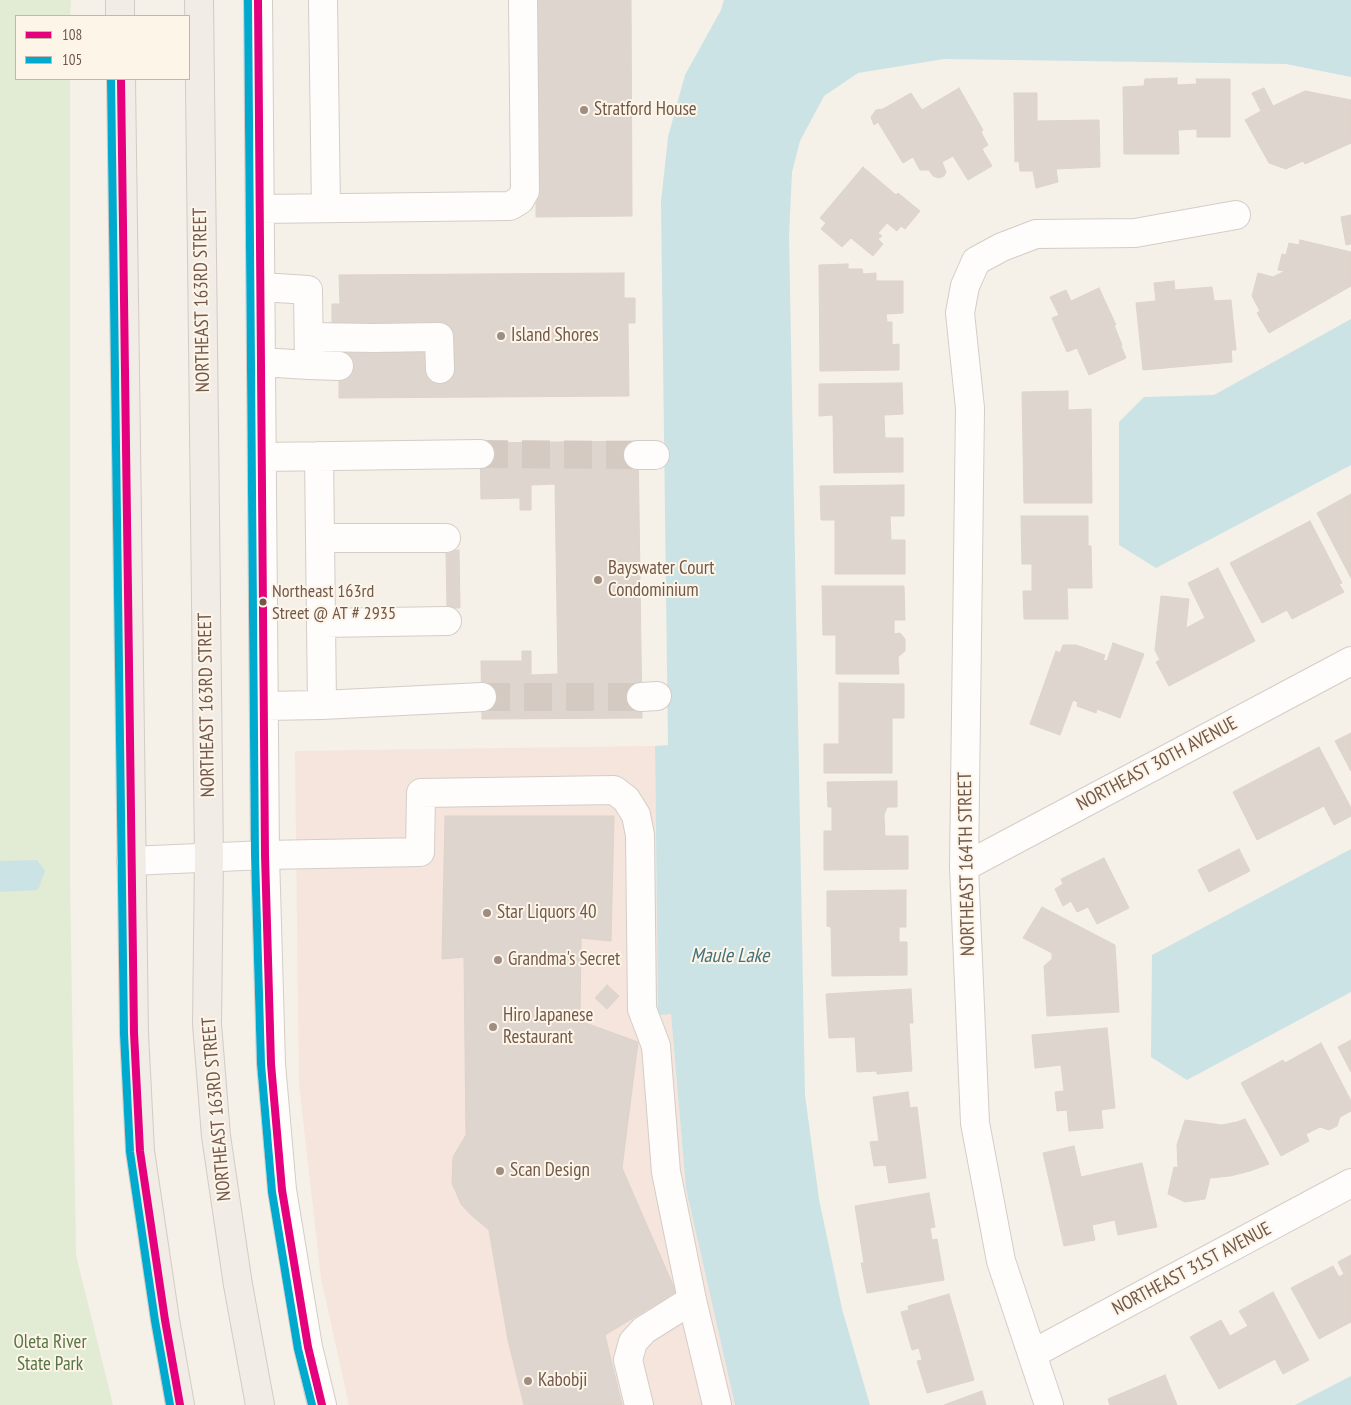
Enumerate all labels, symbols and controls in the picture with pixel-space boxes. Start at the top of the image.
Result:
legend [15,15,190,80]
text: 108 [62,25,82,44]
text: 105 [62,50,82,69]
place label: Stratford House [594,99,697,121]
marker: Stratford House [578,104,590,116]
street label: NORTHEAST 163RD STREET [189,207,215,393]
place label: Island Shores [511,325,599,347]
marker: Island Shores [495,330,507,342]
place label: Bayswater Court Condominium [608,558,715,602]
marker: Bayswater Court Condominium [592,574,604,586]
place label: Northeast 163rd Street @ AT # 2935 [272,581,396,624]
marker: Northeast 163rd Street @ AT # 2935 [258,597,268,607]
street label: NORTHEAST 163RD STREET [194,612,220,798]
street label: NORTHEAST 30TH AVENUE [1073,712,1241,816]
street label: NORTHEAST 164TH STREET [954,772,980,956]
place label: Star Liquors 40 [497,902,597,924]
marker: Star Liquors 40 [481,907,493,919]
water label: Maule Lake [691,944,769,968]
place label: Grandma's Secret [508,949,620,971]
marker: Grandma's Secret [492,954,504,966]
place label: Hiro Japanese Restaurant [503,1005,593,1049]
street label: NORTHEAST 163RD STREET [198,1016,236,1202]
marker: Hiro Japanese Restaurant [487,1021,499,1033]
place label: Scan Design [510,1160,590,1182]
marker: Scan Design [494,1165,506,1177]
street label: NORTHEAST 31ST AVENUE [1109,1217,1275,1321]
park label: Oleta River State Park [13,1332,87,1376]
place label: Kabobji [538,1370,587,1392]
marker: Kabobji [522,1375,534,1387]

